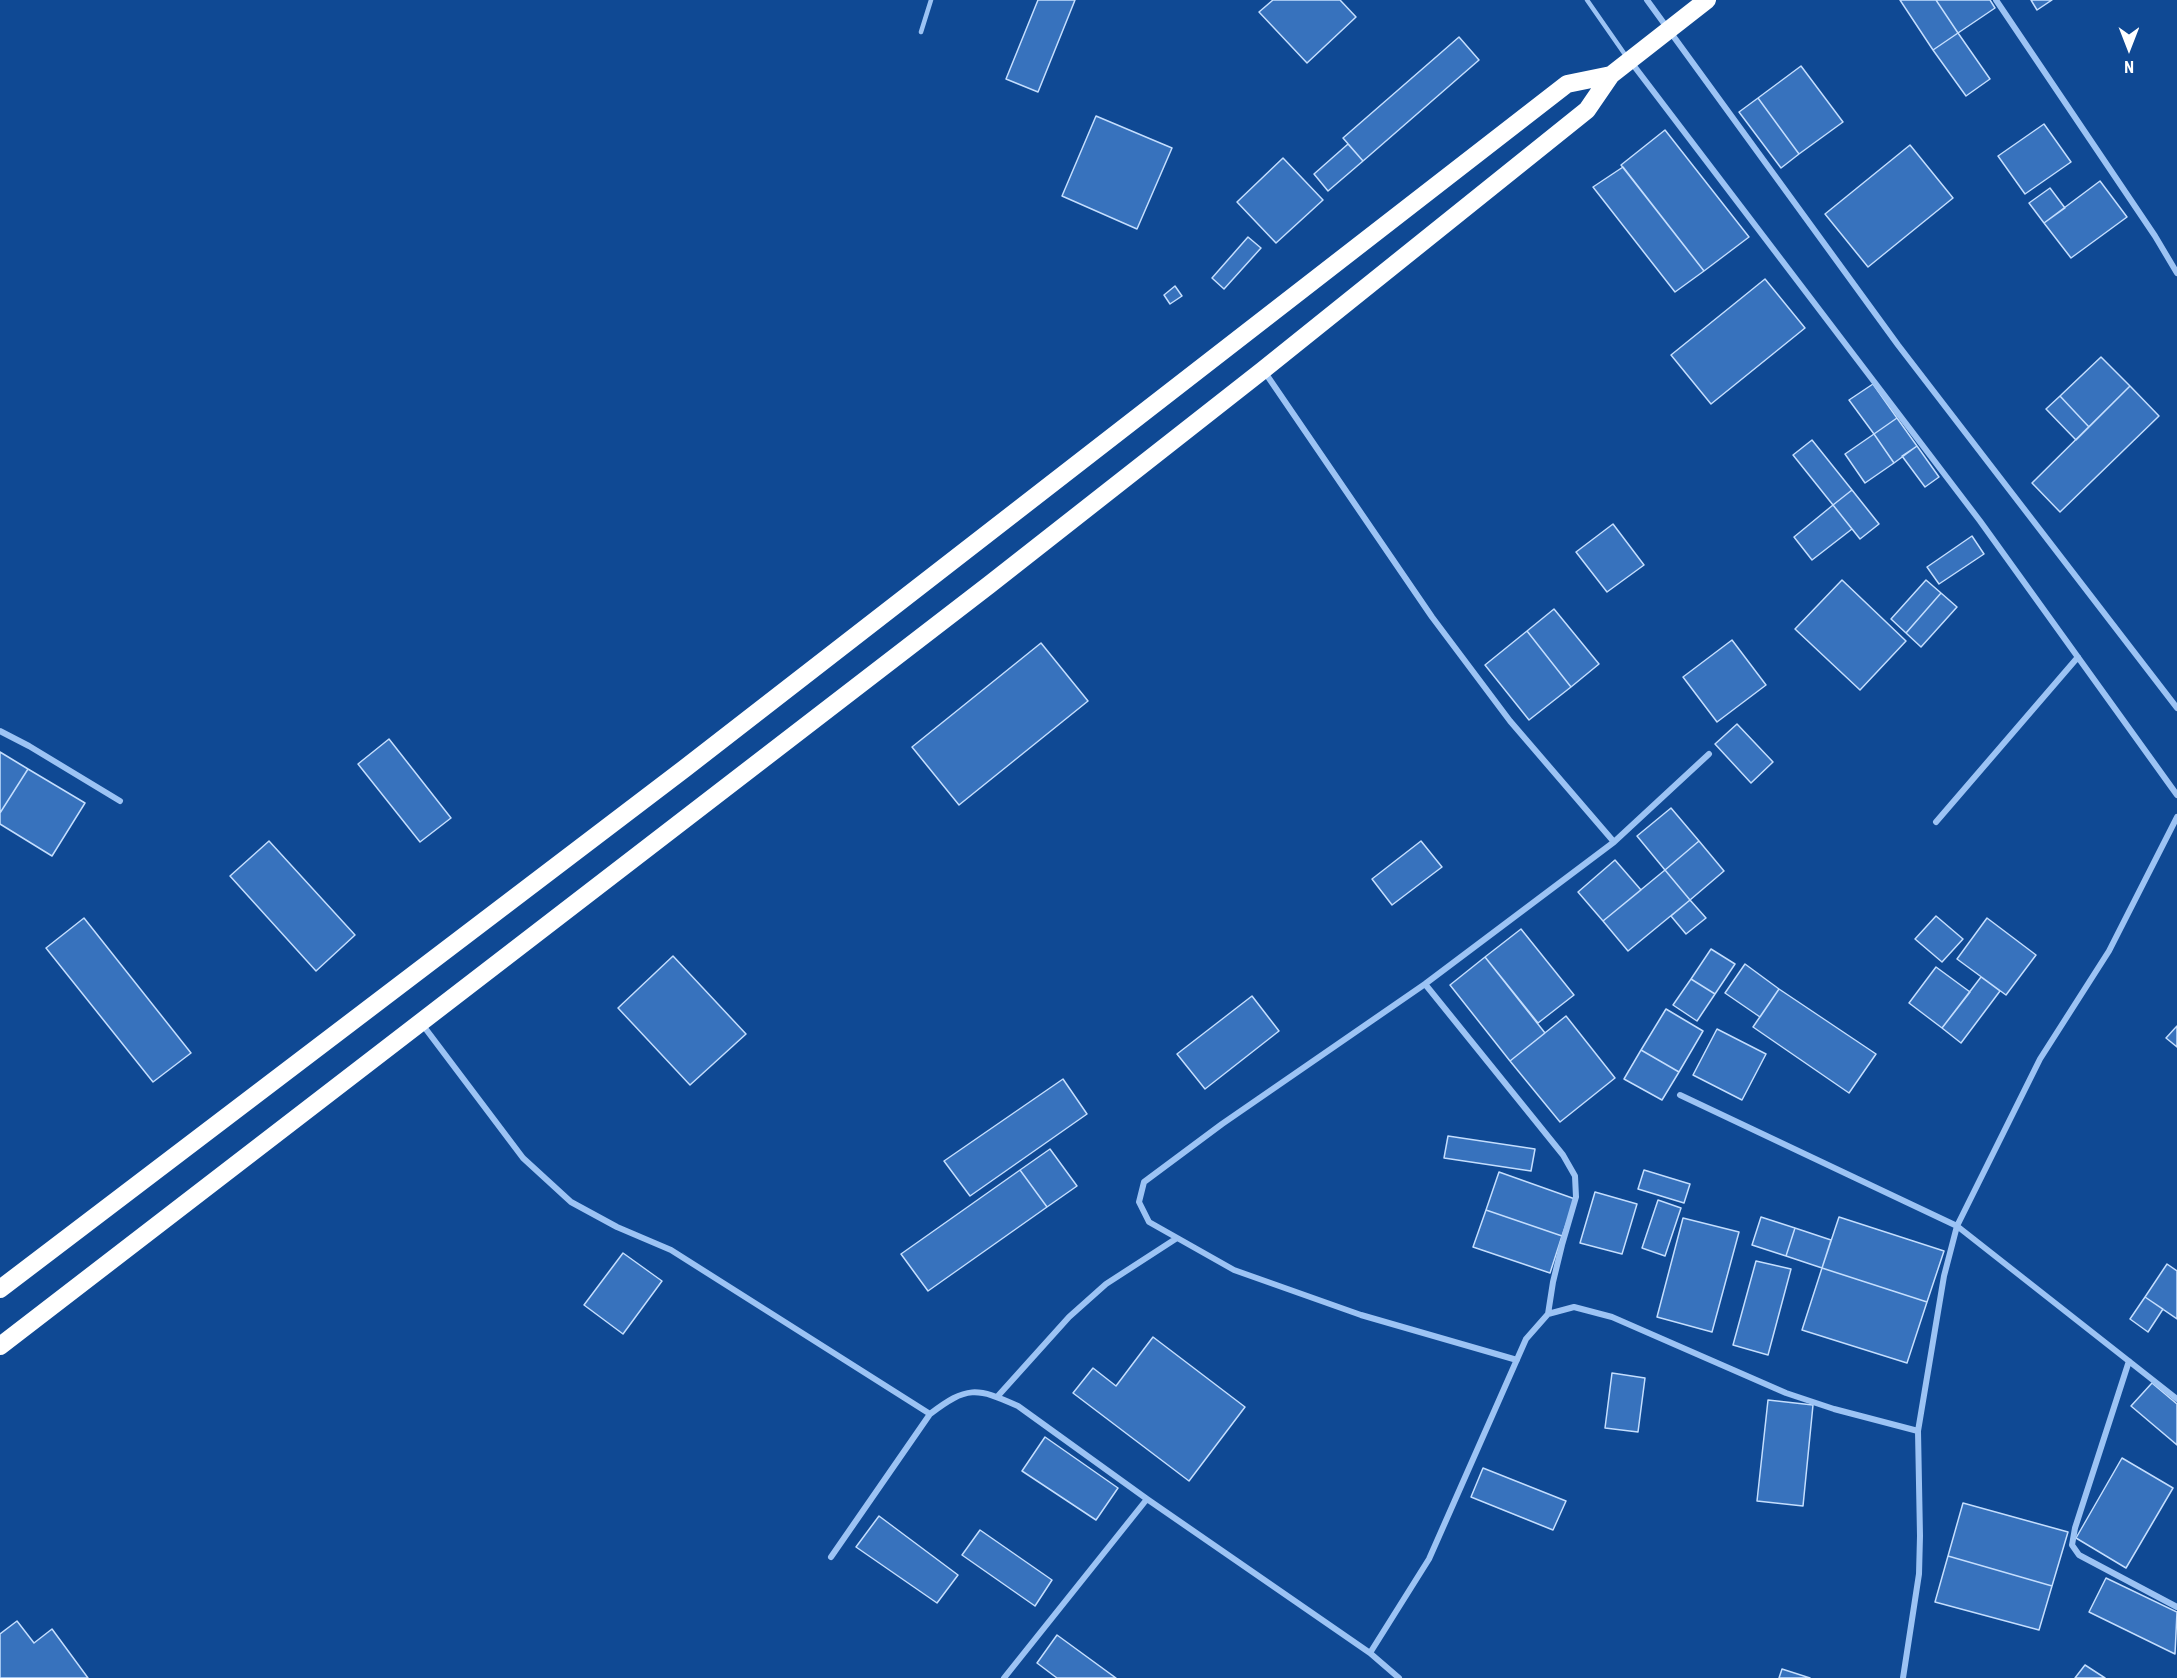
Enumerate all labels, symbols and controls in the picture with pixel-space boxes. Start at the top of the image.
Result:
north arrow [2099,18,2159,78]
text: N [2124,57,2134,76]

